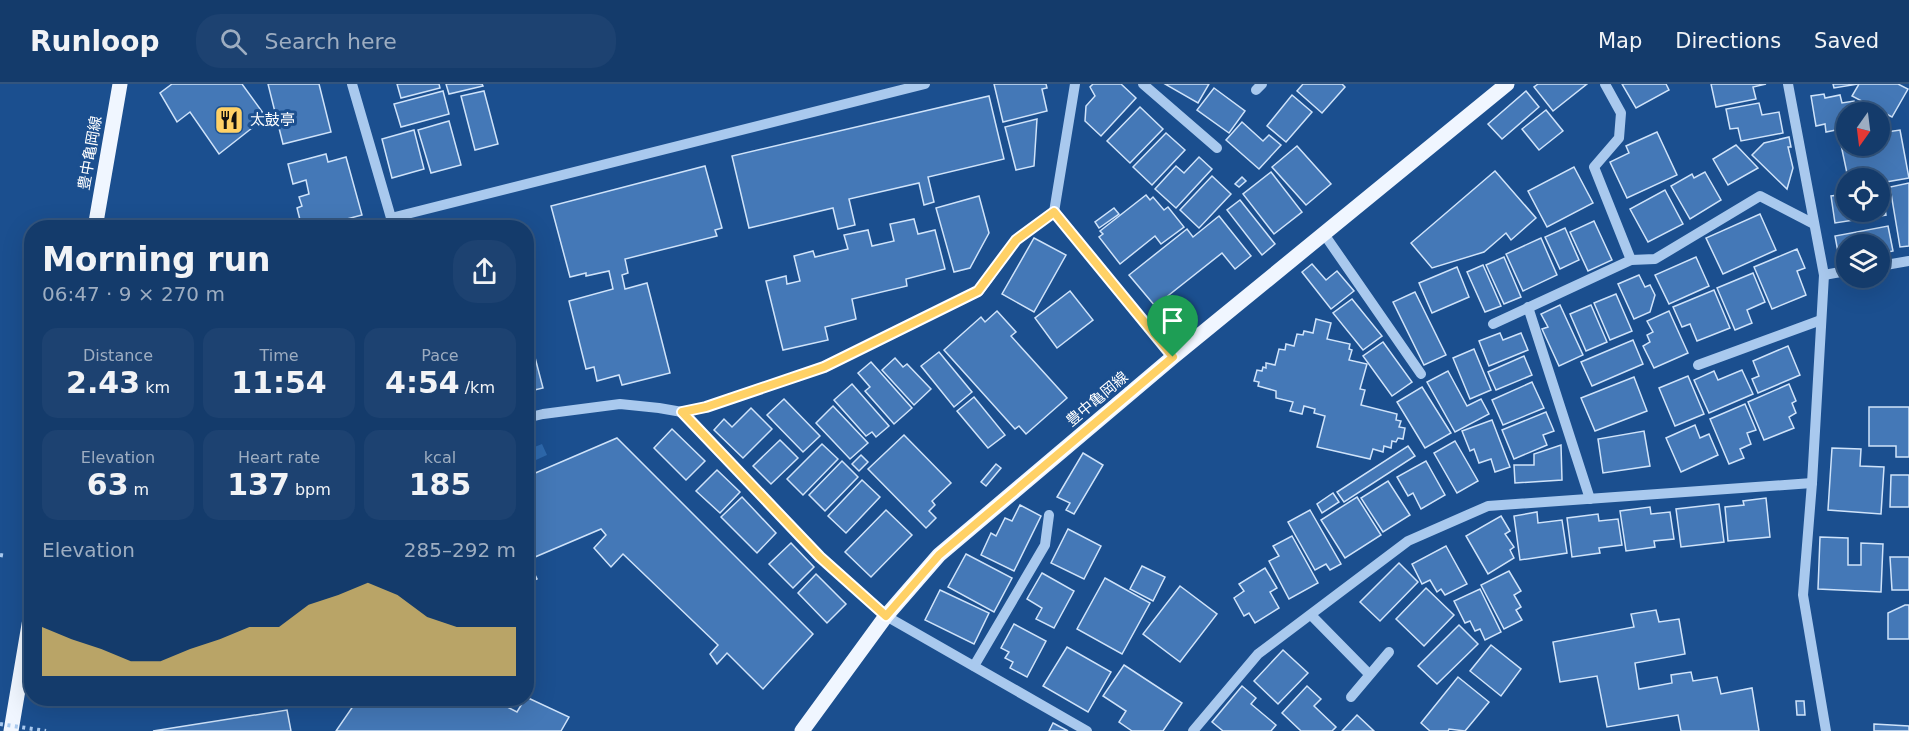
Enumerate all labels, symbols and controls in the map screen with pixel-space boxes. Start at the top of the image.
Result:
search box [196,14,616,68]
text: Runloop [30,25,160,58]
icon: search [217,25,250,58]
text: Search here [265,29,397,54]
text: Map [1598,29,1642,53]
text: Directions [1675,29,1781,53]
text: Saved [1814,29,1879,53]
north arrow [1836,102,1890,156]
map controls [1836,102,1890,288]
restaurant icon: 太鼓亭 [213,104,245,136]
place label: 太鼓亭 [250,111,295,129]
street label: 豊中亀岡線 [75,114,105,192]
button: locate [1836,168,1890,222]
button: layers [1836,234,1890,288]
text: Morning run [42,240,270,279]
button: share [453,240,516,303]
text: 06:47 · 9 × 270 m [42,282,225,306]
pin [1147,295,1198,357]
icon: arrive [1156,304,1189,337]
text: Distance [83,346,153,365]
text: Time [259,346,299,365]
text: Pace [421,346,459,365]
text: 2.43 [66,365,140,400]
text: 11:54 [231,365,327,400]
text: 4:54 [385,365,460,400]
street label: 豊中亀岡線 [1062,368,1132,430]
text: km [140,378,170,397]
text: /km [460,378,495,397]
text: Elevation [81,448,155,467]
text: Heart rate [238,448,320,467]
text: kcal [424,448,456,467]
text: 63 [87,467,129,502]
text: 137 [227,467,290,502]
text: 185 [409,467,471,502]
text: m [129,480,149,499]
text: bpm [290,480,331,499]
text: Elevation [42,538,135,562]
text: 285–292 m [404,538,516,562]

